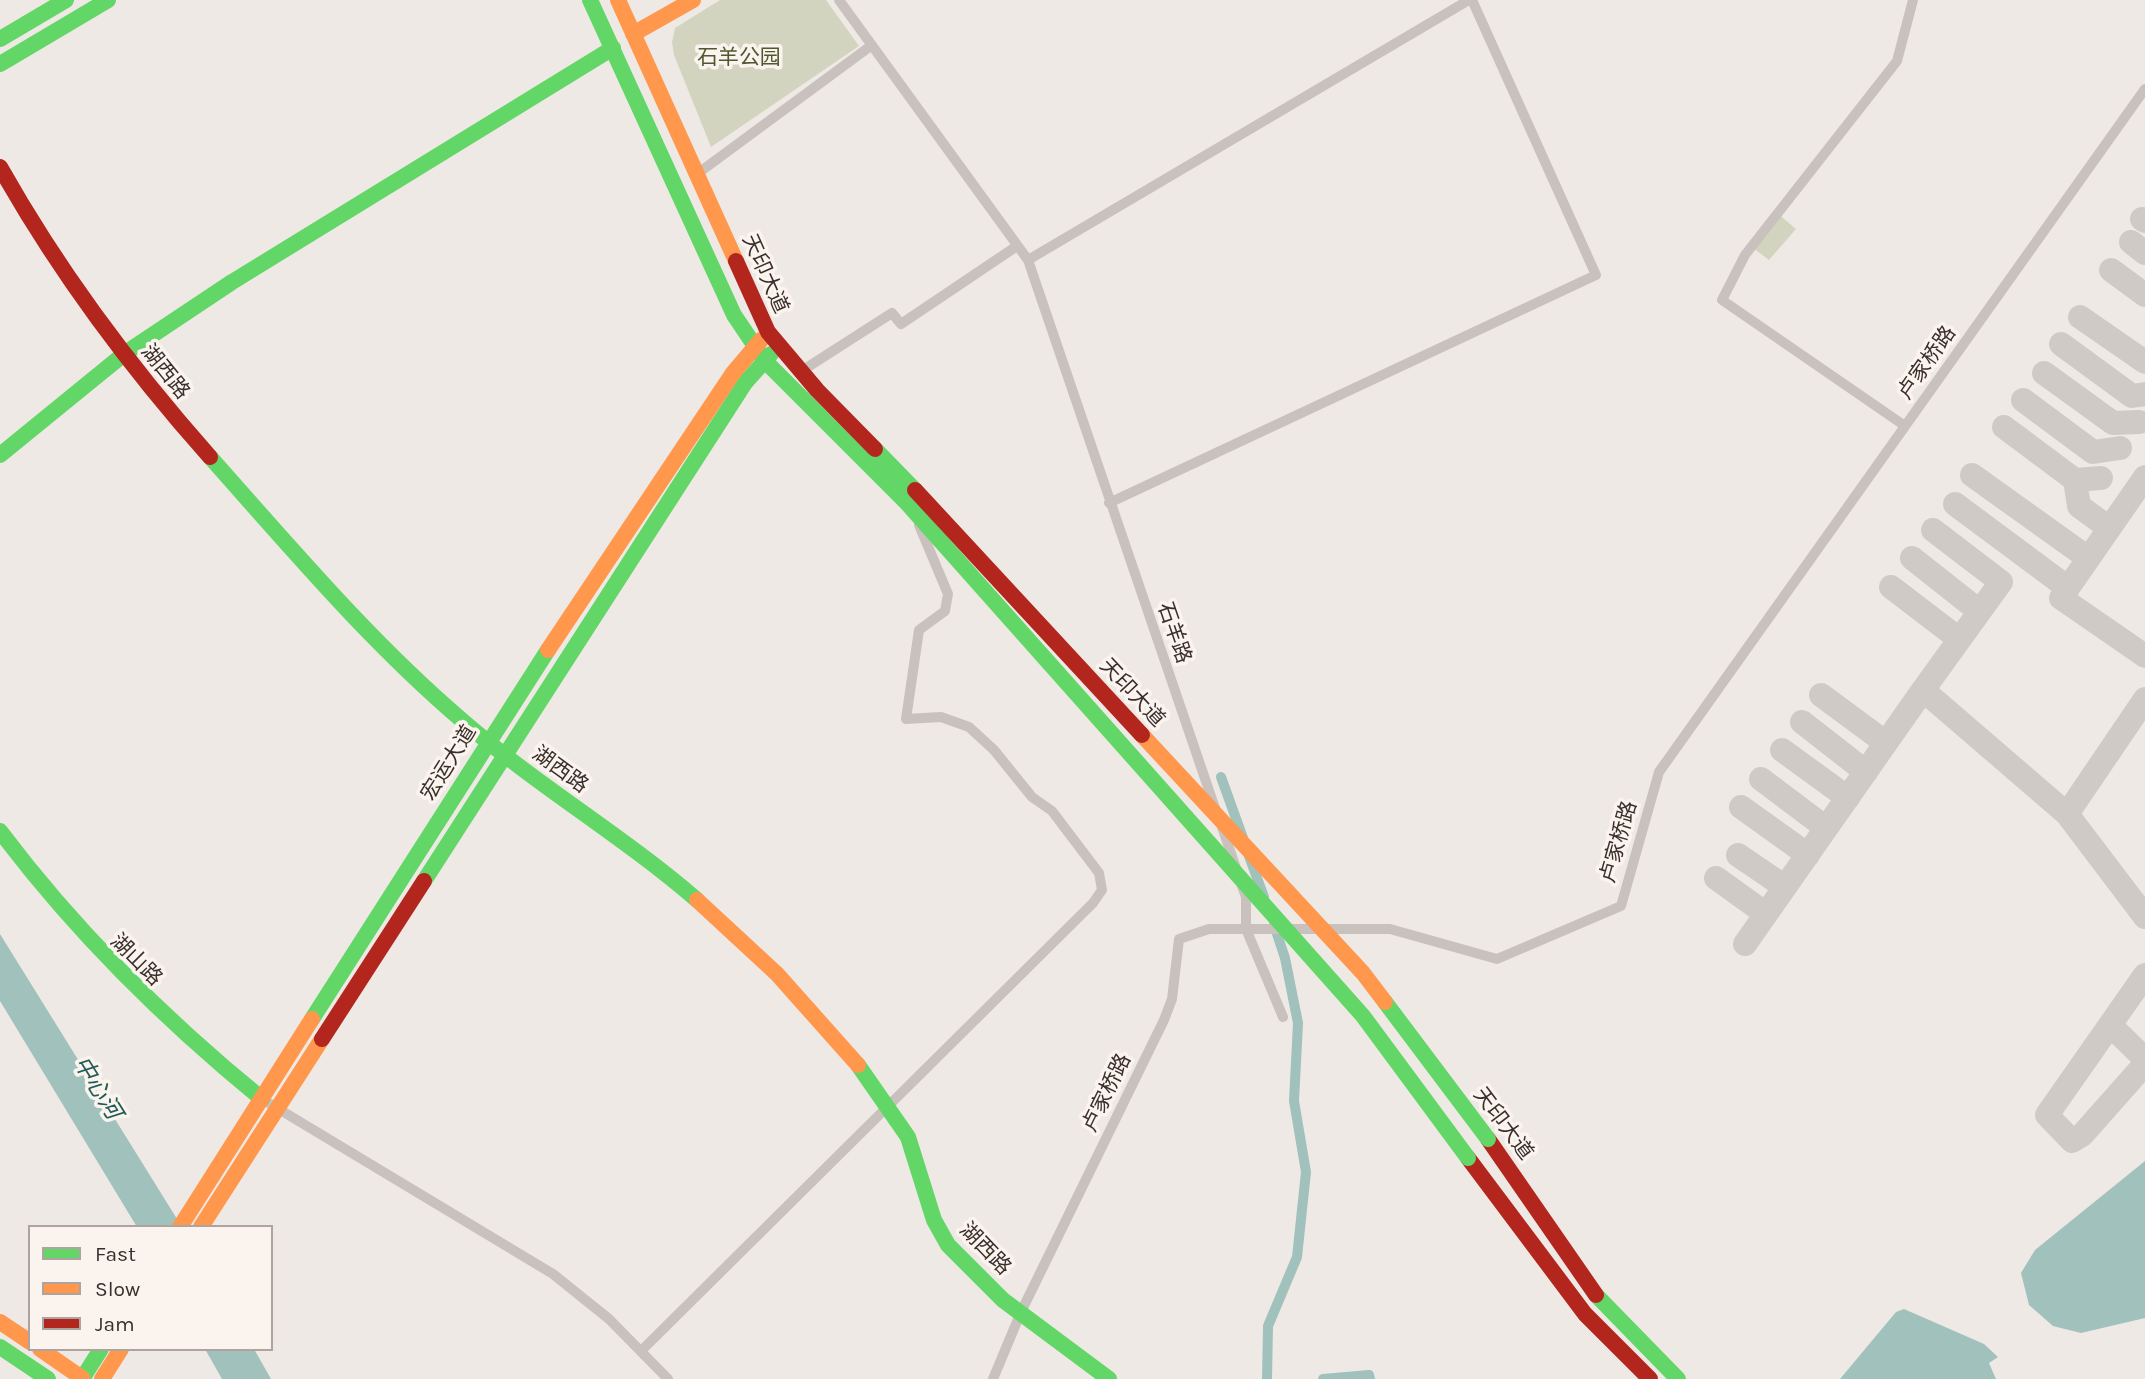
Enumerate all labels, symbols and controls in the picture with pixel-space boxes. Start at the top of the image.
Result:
park label: 石羊公园 [697,45,781,71]
street label: 天印大道 [736,231,794,317]
street label: 卢家桥路 [1893,321,1961,405]
street label: 湖西路 [135,340,195,404]
street label: 石羊路 [1152,599,1196,667]
street label: 天印大道 [1094,654,1170,732]
street label: 宏运大道 [416,721,482,805]
street label: 湖西路 [527,741,593,799]
street label: 卢家桥路 [1595,798,1643,886]
street label: 湖山路 [105,929,167,991]
street label: 卢家桥路 [1077,1050,1137,1136]
water label: 中心河 [67,1051,127,1125]
street label: 天印大道 [1468,1083,1538,1165]
street label: 湖西路 [954,1218,1016,1280]
legend [28,1225,273,1351]
text: Fast [95,1242,136,1266]
text: Slow [95,1277,140,1301]
text: Jam [95,1312,135,1336]

